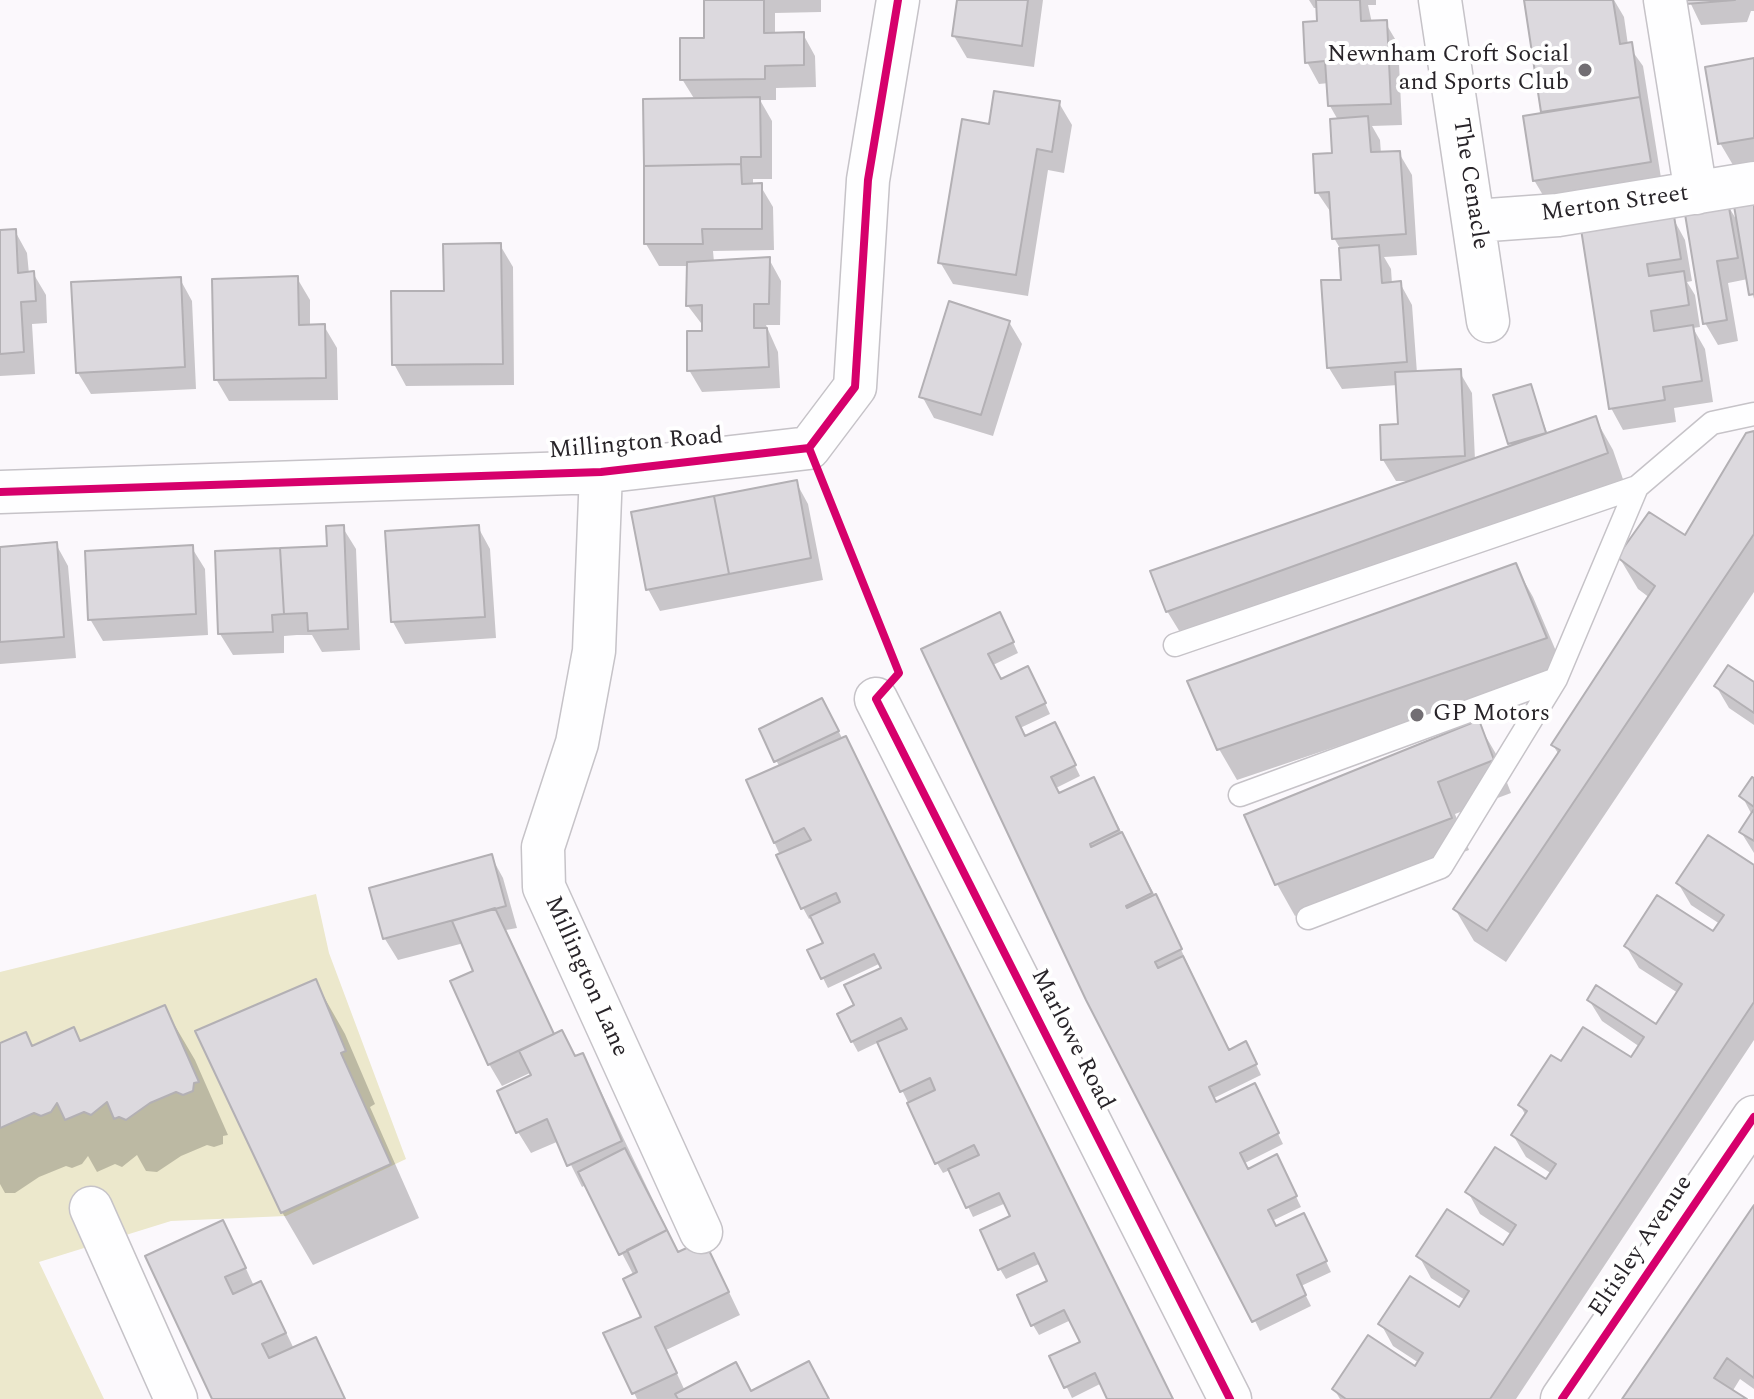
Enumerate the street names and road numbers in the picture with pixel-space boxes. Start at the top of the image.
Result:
street label: The Cenacle [1444,116,1494,252]
street label: Merton Street [1539,180,1691,230]
street label: Millington Road [548,423,724,467]
street label: Millington Lane [537,892,633,1062]
street label: Marlowe Road [1023,965,1119,1115]
street label: Eltisley Avenue [1584,1171,1700,1323]

